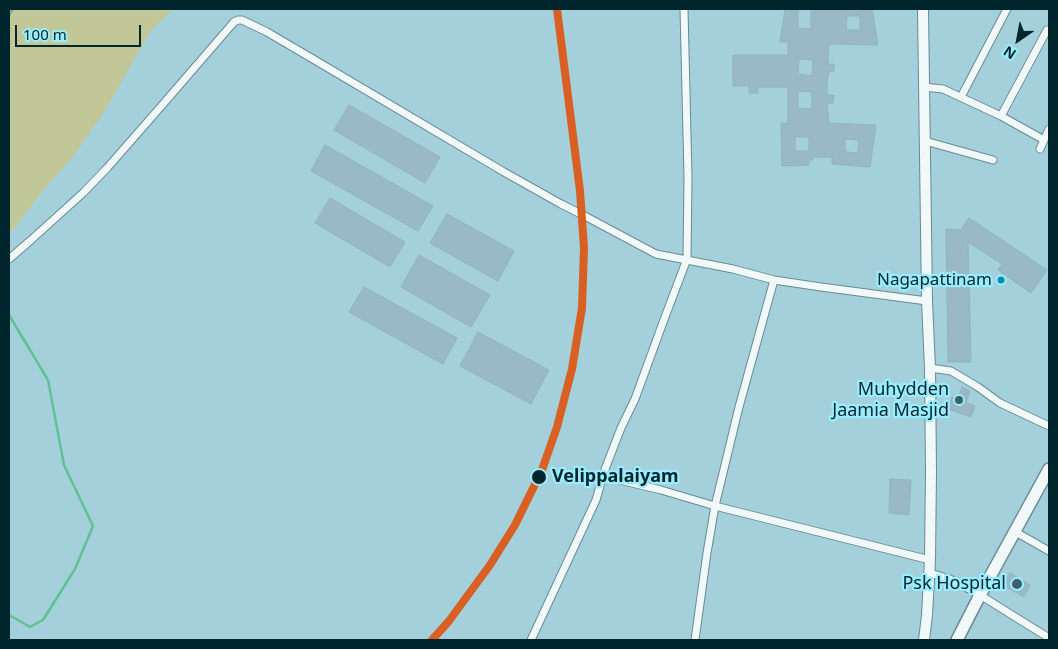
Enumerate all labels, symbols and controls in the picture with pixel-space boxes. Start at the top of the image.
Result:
scale bar [18,15,144,47]
north arrow [993,15,1043,65]
text: 100 m [23,24,67,44]
text: N [1000,42,1020,64]
place label: Nagapattinam [877,270,992,290]
marker: Nagapattinam [996,275,1006,285]
place label: Muhydden Jaamia Masjid [832,379,949,422]
marker: Muhydden Jaamia Masjid [953,394,965,406]
place label: Velippalaiyam [552,466,679,488]
marker: Velippalaiyam [530,468,548,486]
place label: Psk Hospital [902,573,1006,595]
marker: Psk Hospital [1010,577,1024,591]

